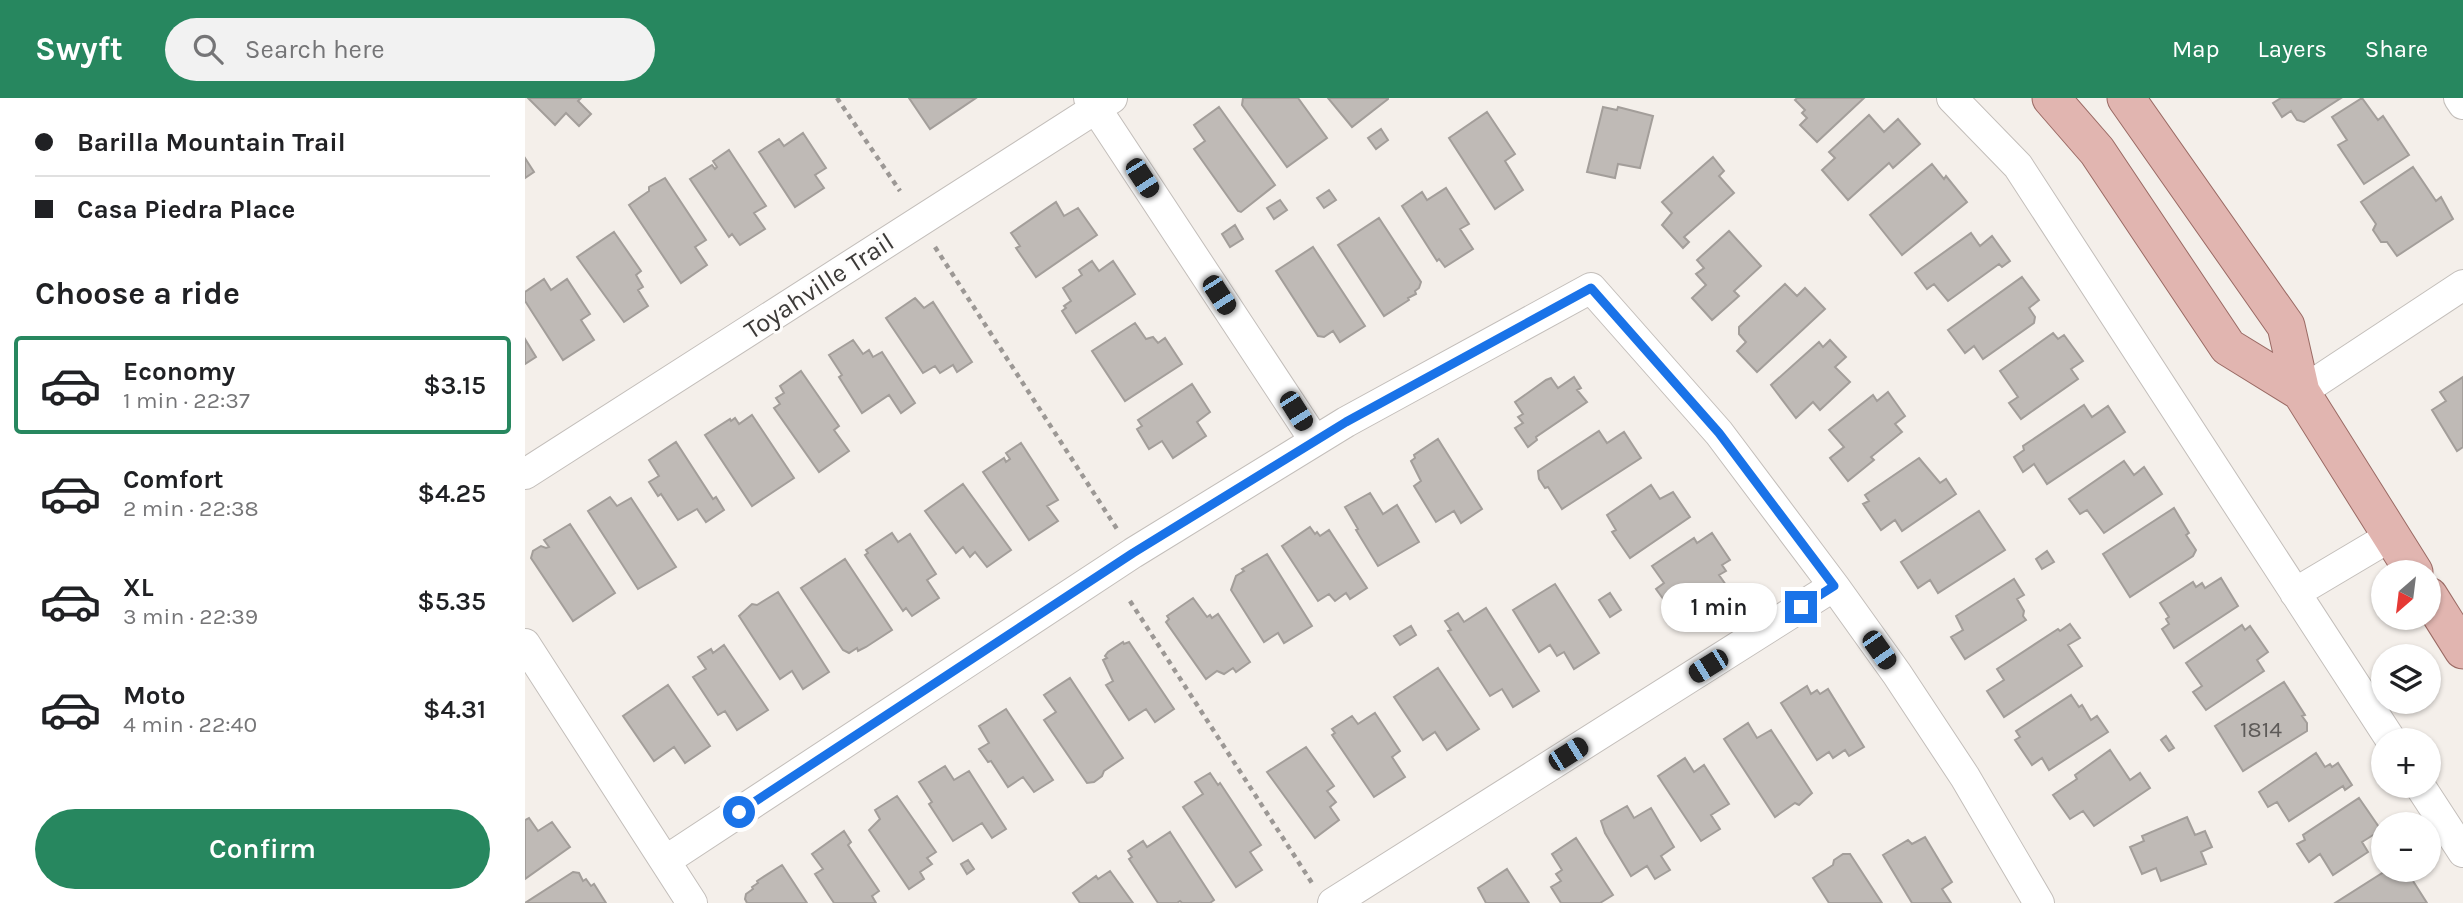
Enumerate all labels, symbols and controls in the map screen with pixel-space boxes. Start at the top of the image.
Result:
search box [165,18,655,81]
text: Swyft [35,30,123,68]
icon: search [189,30,227,68]
text: Search here [245,34,385,65]
text: Map [2172,35,2220,63]
text: Layers [2258,35,2327,63]
text: Share [2365,35,2428,63]
text: Barilla Mountain Trail [77,127,346,158]
car [1122,155,1163,201]
text: Casa Piedra Place [77,194,295,225]
street label: Toyahville Trail [738,226,900,346]
car [1199,272,1240,318]
text: Choose a ride [35,275,240,312]
icon: car [39,354,102,417]
text: Economy [123,356,235,387]
text: $3.15 [423,370,486,401]
text: 1 min · 22:37 [123,387,250,414]
car [1276,388,1317,434]
icon: car [39,462,102,525]
text: Comfort [123,464,224,495]
text: $4.25 [417,478,486,509]
text: 2 min · 22:38 [123,495,259,522]
north arrow [2371,560,2441,630]
map controls [2371,560,2441,882]
icon: car [39,570,102,633]
text: XL [123,572,154,603]
callout: 1 min [1661,582,1777,632]
text: $5.35 [417,586,486,617]
route end [1785,591,1817,623]
text: 1 min [1690,594,1748,621]
text: 3 min · 22:39 [123,603,258,630]
car [1859,627,1900,673]
button: layers [2371,644,2441,714]
car [1685,646,1732,686]
icon: car [39,678,102,741]
text: Moto [123,680,185,711]
text: $4.31 [423,694,486,725]
text: 4 min · 22:40 [123,711,257,738]
house number: 1814 [2240,716,2282,743]
button: + [2371,728,2441,798]
car [1545,734,1592,774]
route start [723,796,755,828]
button: Confirm [35,809,490,889]
button: − [2371,812,2441,882]

